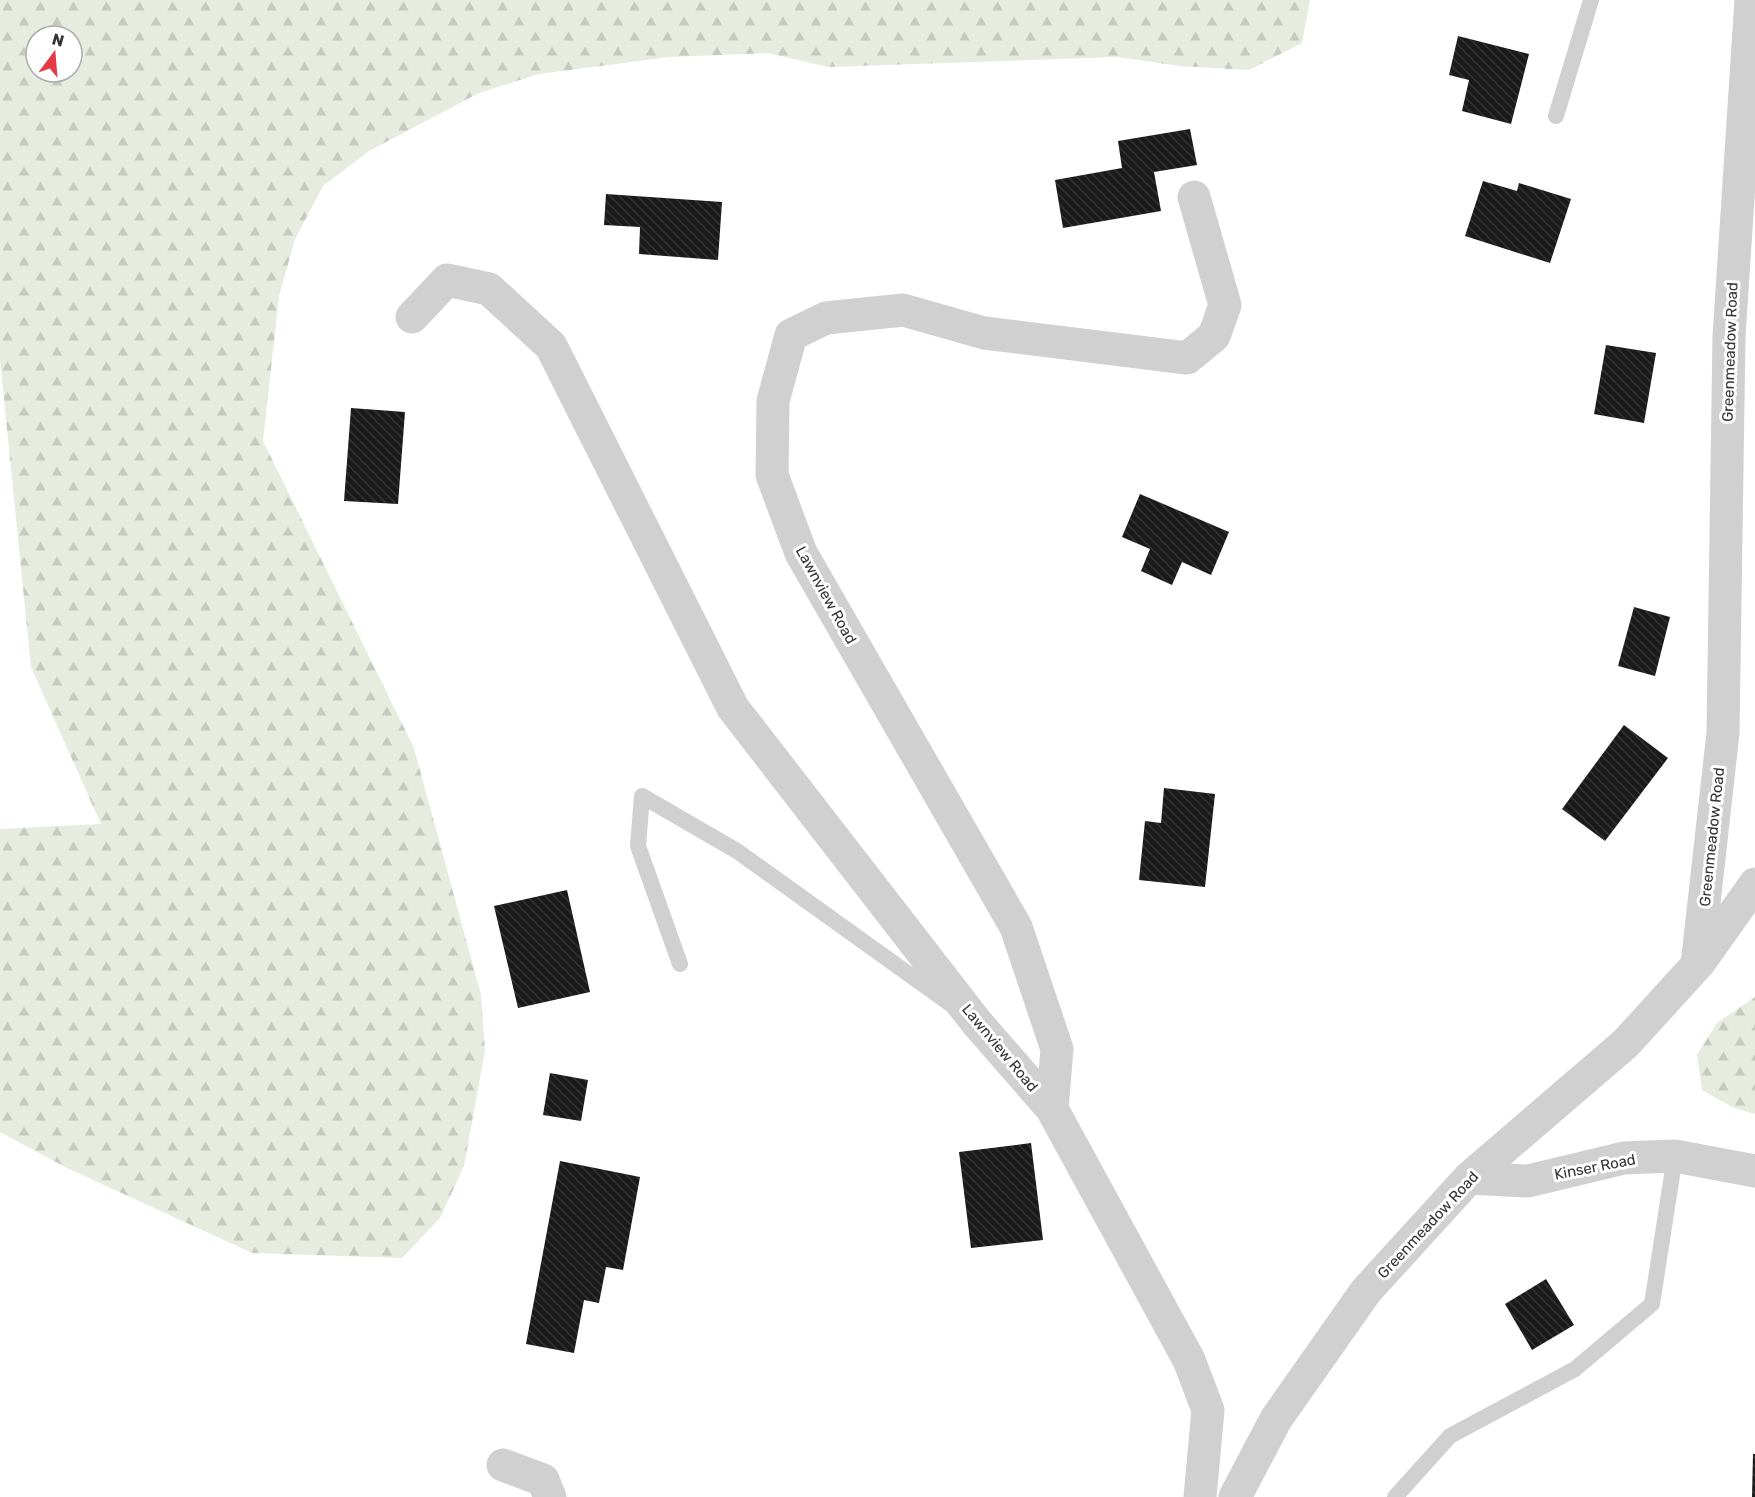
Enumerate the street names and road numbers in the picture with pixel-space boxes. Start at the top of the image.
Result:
street label: Greenmeadow Road [1719,282,1741,422]
street label: Lawnview Road [792,543,860,647]
street label: Greenmeadow Road [1696,766,1728,908]
street label: Lawnview Road [958,1001,1042,1095]
street label: Kinser Road [1553,1150,1637,1184]
street label: Greenmeadow Road [1374,1168,1482,1282]

